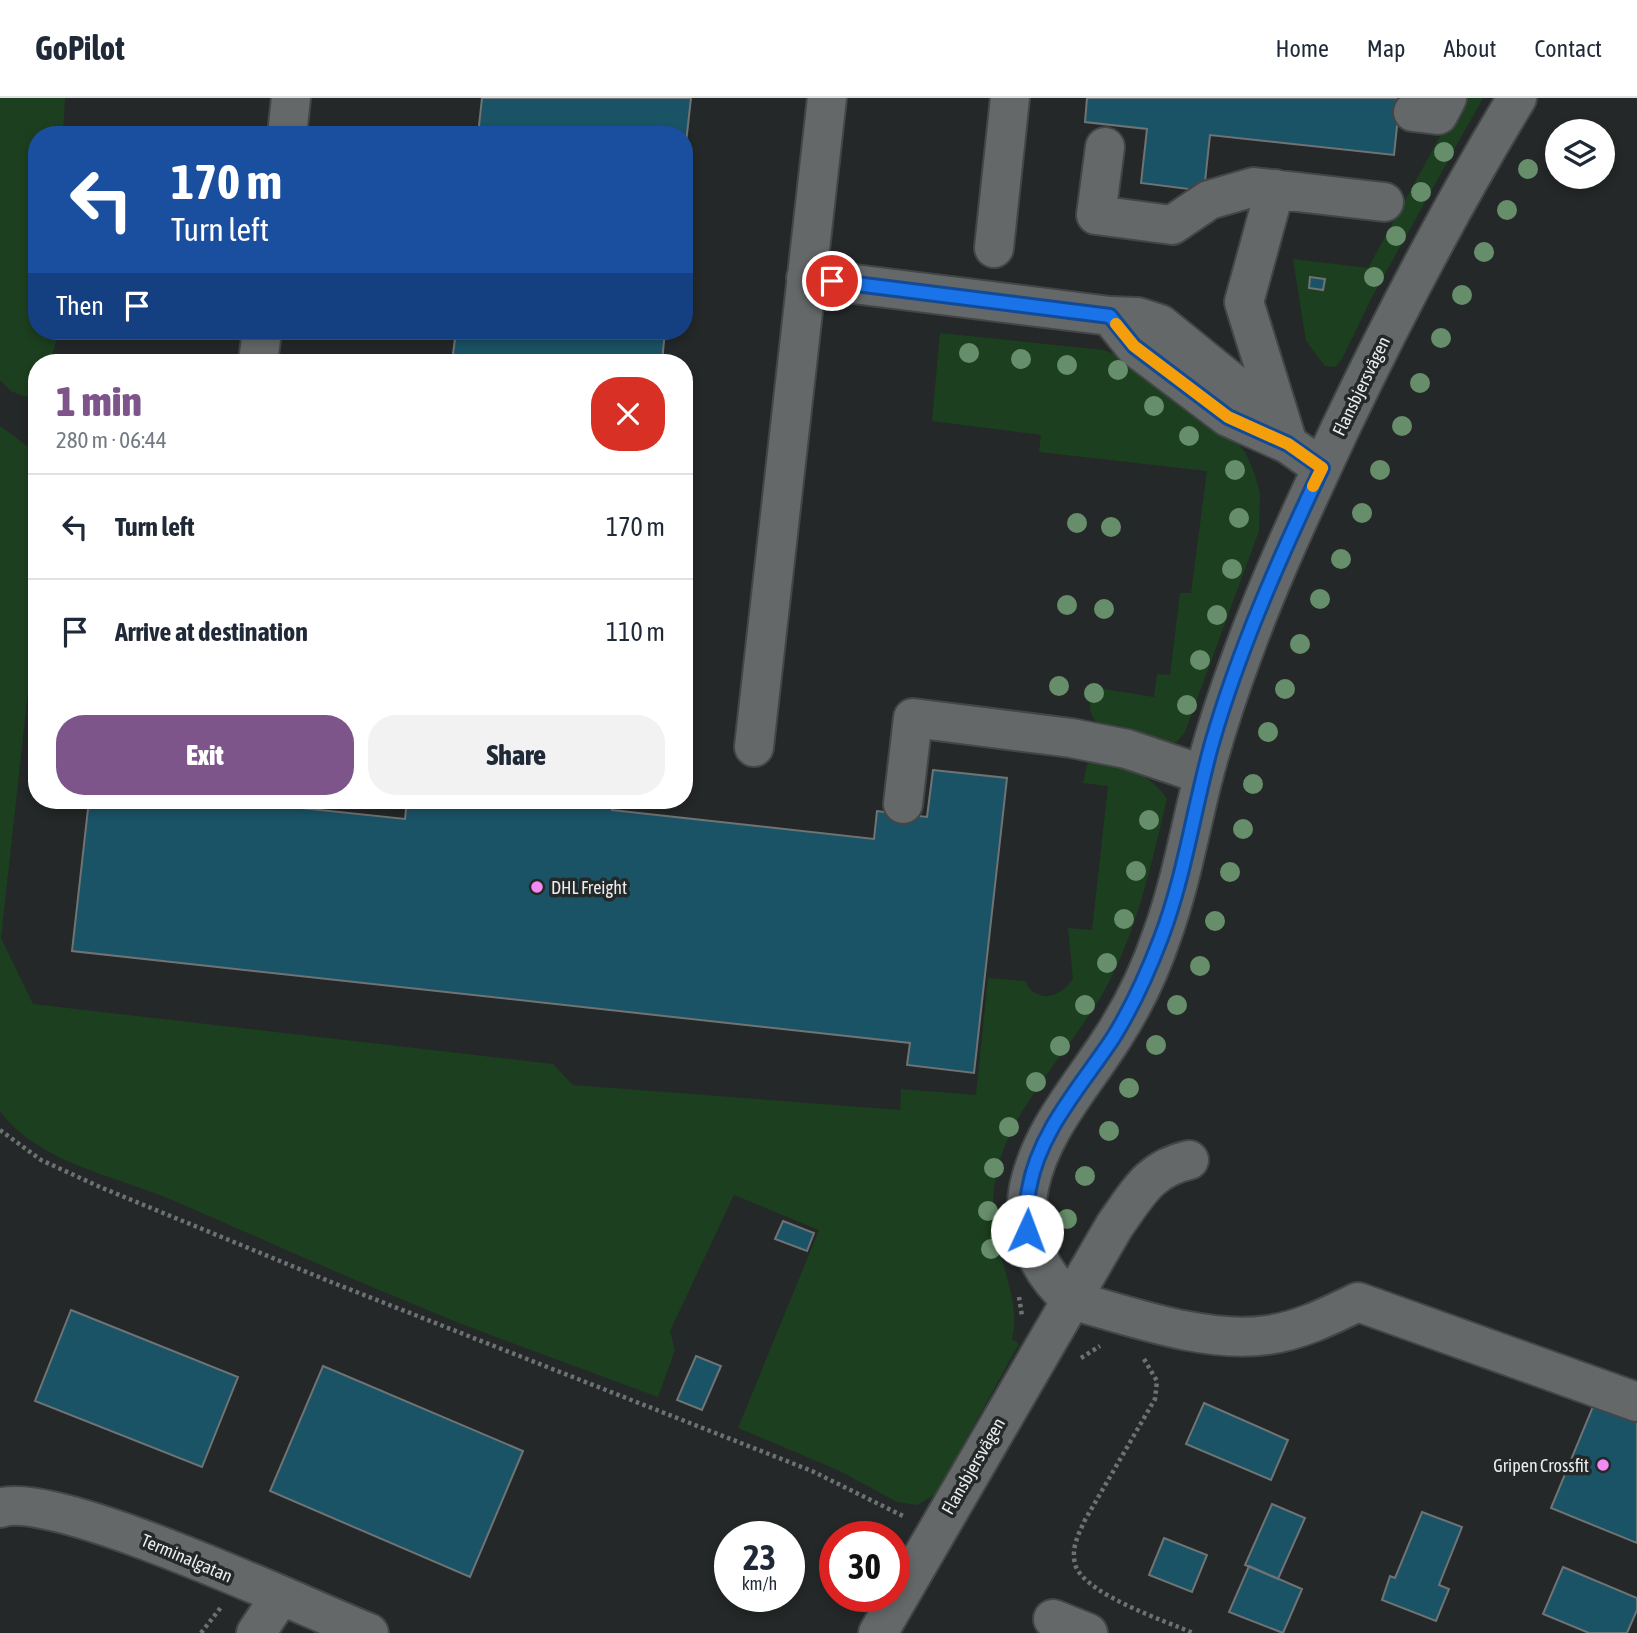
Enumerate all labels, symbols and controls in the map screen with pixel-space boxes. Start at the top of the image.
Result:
text: GoPilot [35,29,125,67]
text: Home [1275,35,1329,62]
text: Map [1367,35,1405,62]
text: About [1443,35,1496,62]
text: Contact [1534,35,1602,62]
map controls [1545,119,1615,189]
button: layers [1545,119,1615,189]
text: 170 m [171,153,282,209]
icon: left [56,154,147,245]
text: Turn left [171,211,269,248]
pin [802,251,862,311]
icon: arrive [813,262,851,300]
icon: arrive [118,287,156,325]
text: Then [56,291,104,321]
street label: Flansbjersvägen [1328,333,1394,439]
text: 1 min [56,377,142,425]
button: close [591,377,665,451]
text: 280 m · 06:44 [56,427,167,453]
icon: left [56,508,94,546]
text: Turn left [115,512,195,542]
text: 170 m [606,512,665,542]
icon: arrive [56,613,94,651]
text: Arrive at destination [115,617,308,647]
text: 110 m [606,617,665,647]
button: Exit [56,715,354,795]
button: Share [368,715,665,795]
place label: DHL Freight [551,877,627,898]
marker: DHL Freight [529,879,545,895]
position arrow [990,1194,1064,1268]
street label: Flansbjersvägen [937,1414,1009,1518]
place label: Gripen Crossfit [1493,1455,1589,1476]
marker: Gripen Crossfit [1595,1457,1611,1473]
speed limit sign: 30 [819,1521,910,1612]
street label: Terminalgatan [138,1529,236,1587]
text: 23 [743,1537,776,1577]
text: km/h [742,1573,777,1594]

